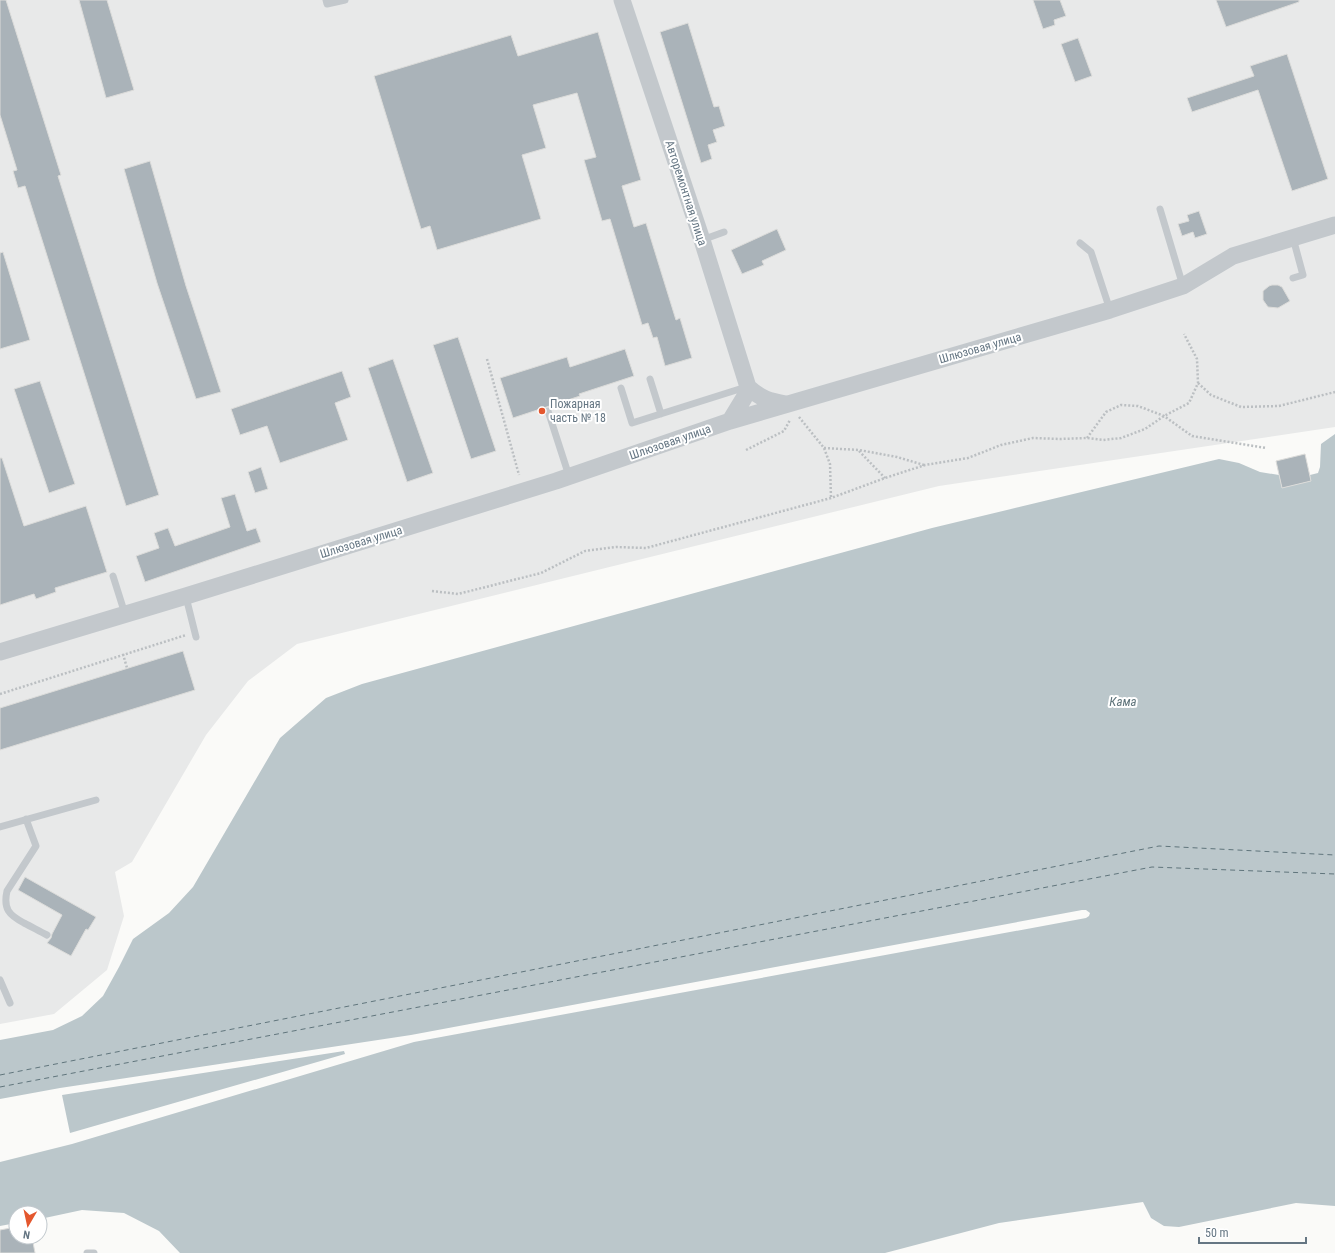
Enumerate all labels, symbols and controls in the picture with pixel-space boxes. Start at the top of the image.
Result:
street label: Авторемонтная улица [662,139,710,248]
street label: Шлюзовая улица [937,329,1023,366]
place label: Пожарная часть № 18 [550,397,606,425]
marker: Пожарная часть № 18 [537,406,547,416]
street label: Шлюзовая улица [627,421,713,462]
street label: Шлюзовая улица [318,523,404,561]
water label: Кама [1109,694,1137,709]
north arrow [8,1205,48,1245]
scale bar [1199,1219,1306,1245]
text: 50 m [1205,1226,1229,1240]
text: N [22,1227,31,1241]

